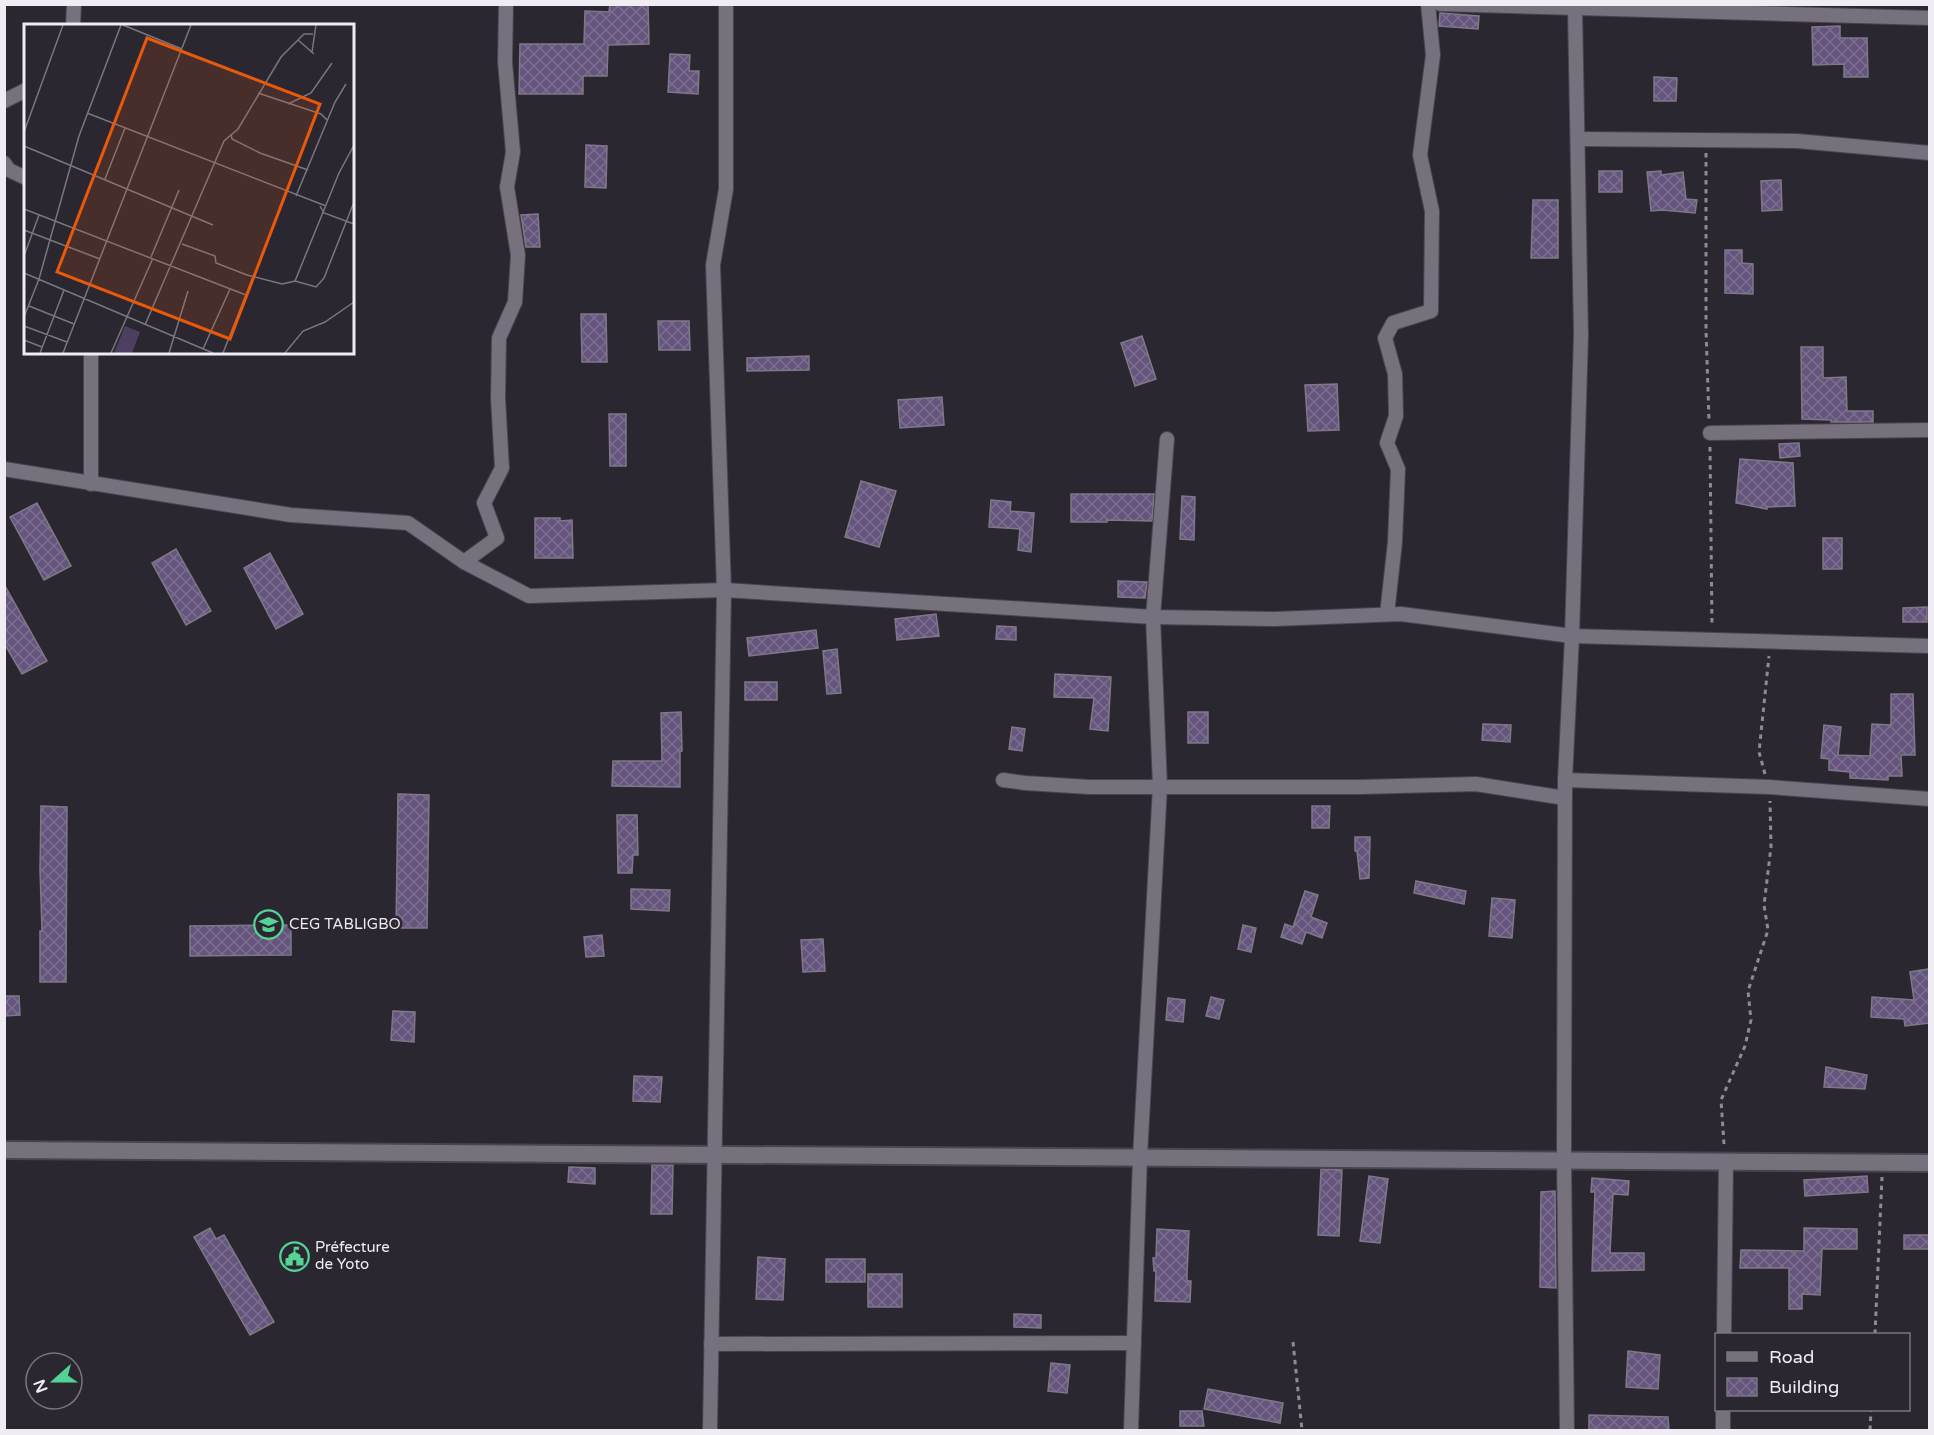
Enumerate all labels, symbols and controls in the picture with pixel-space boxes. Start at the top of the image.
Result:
inset map [24,24,354,354]
school or university icon: CEG TABLIGBO [252,908,284,940]
place label: CEG TABLIGBO [289,915,401,933]
place label: Préfecture de Yoto [315,1238,390,1273]
public building icon: Préfecture de Yoto [278,1240,310,1272]
legend [1715,1333,1910,1411]
text: Road [1769,1346,1814,1368]
north arrow [24,1351,84,1411]
text: N [29,1376,53,1396]
text: Building [1769,1376,1839,1398]

